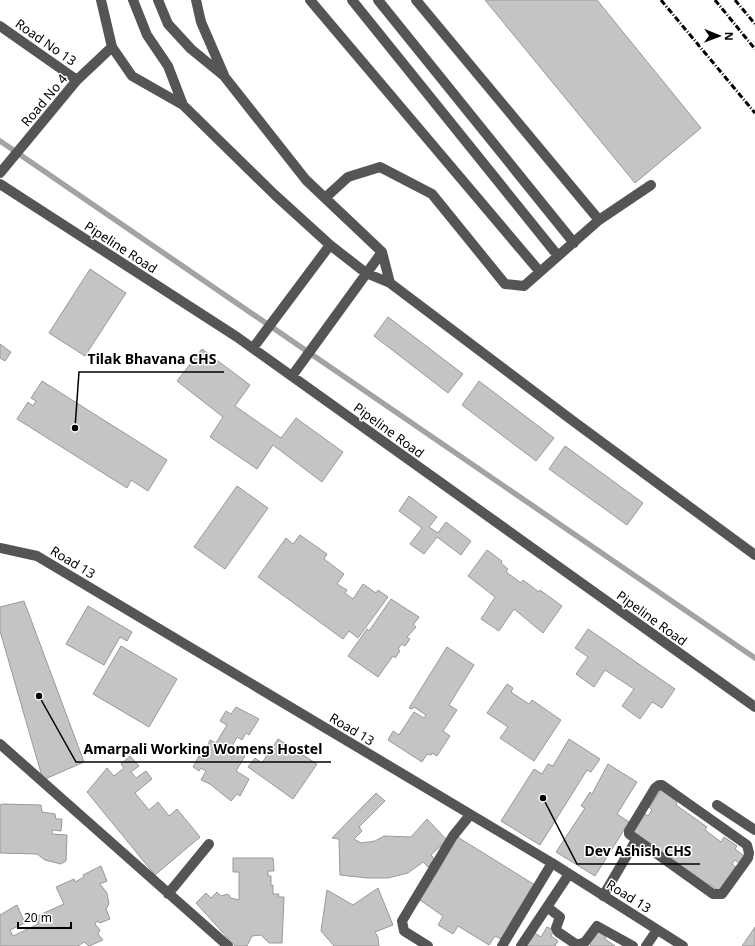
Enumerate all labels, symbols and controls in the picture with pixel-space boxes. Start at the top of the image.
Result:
street label: Road No 13 [12,14,80,70]
north arrow [699,16,739,56]
text: N [722,32,737,41]
street label: Road No 4 [17,70,72,130]
street label: Pipeline Road [81,217,161,277]
callout: Tilak Bhavana CHS [79,346,224,372]
text: Tilak Bhavana CHS [88,349,217,368]
street label: Pipeline Road [350,398,428,462]
street label: Road 13 [47,542,99,582]
street label: Pipeline Road [613,586,691,650]
street label: Road 13 [326,709,378,749]
callout: Amarpali Working Womens Hostel [76,736,331,762]
text: Amarpali Working Womens Hostel [84,739,322,758]
callout: Dev Ashish CHS [577,838,700,864]
text: Dev Ashish CHS [584,841,692,860]
street label: Road 13 [603,875,655,917]
scale bar [18,904,71,930]
text: 20 m [24,909,52,926]

